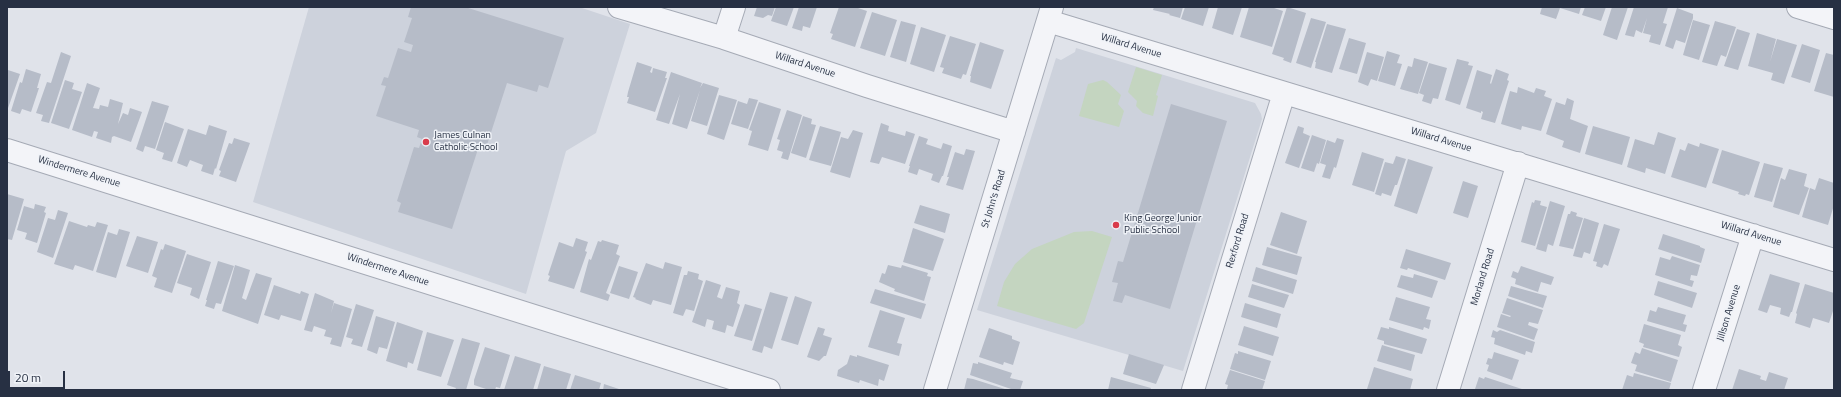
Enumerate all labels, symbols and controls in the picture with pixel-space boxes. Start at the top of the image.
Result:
street label: Willard Avenue [1099,31,1163,61]
street label: Willard Avenue [773,50,837,80]
street label: Willard Avenue [1409,125,1473,155]
place label: James Culnan Catholic School [434,130,498,154]
marker: James Culnan Catholic School [421,137,431,147]
street label: Windermere Avenue [36,154,122,190]
street label: St John's Road [979,168,1009,230]
street label: Rexford Road [1224,212,1252,270]
place label: King George Junior Public School [1124,213,1201,236]
street label: Willard Avenue [1719,219,1783,249]
marker: King George Junior Public School [1111,220,1121,230]
street label: Morland Road [1469,247,1497,307]
street label: Windermere Avenue [345,251,431,289]
street label: Jillson Avenue [1715,283,1743,343]
scale bar [10,363,67,389]
text: 20 m [15,368,41,387]

